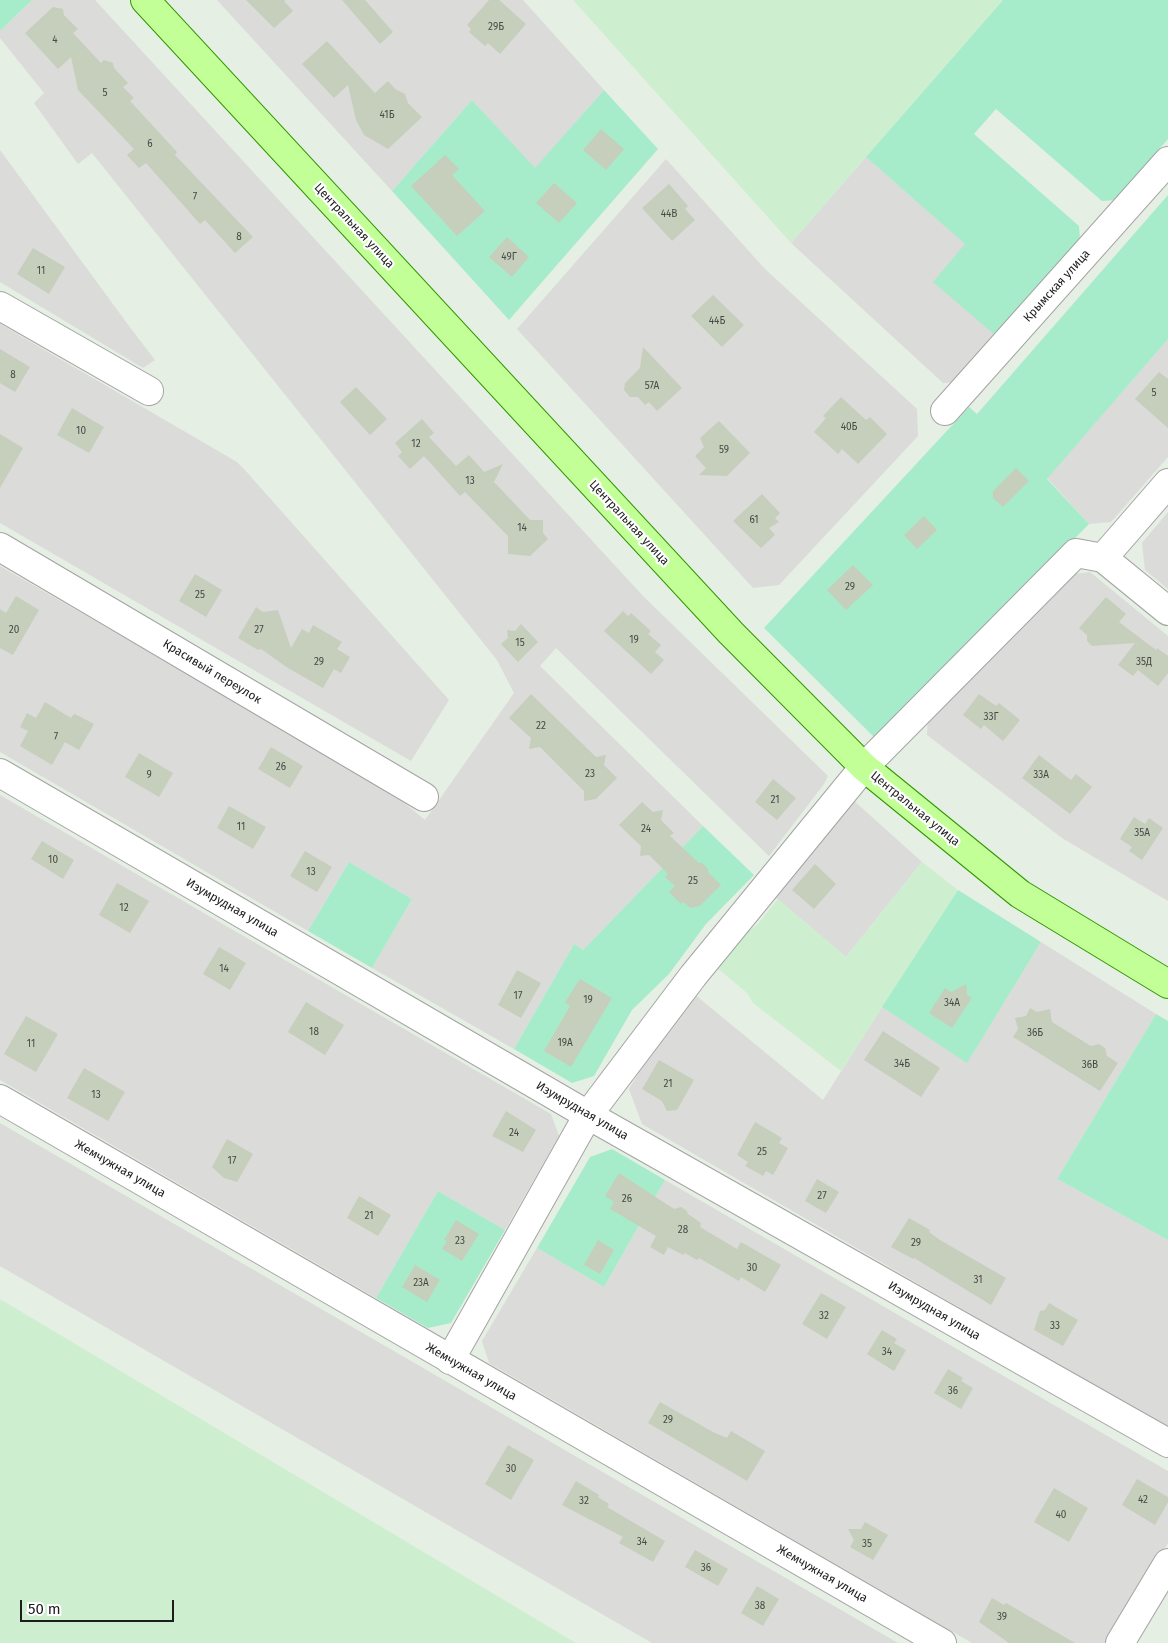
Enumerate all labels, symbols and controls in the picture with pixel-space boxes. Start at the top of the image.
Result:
house number: 29Б [488,21,504,33]
house number: 4 [52,34,58,46]
house number: 5 [102,87,108,99]
house number: 41Б [380,109,394,121]
house number: 6 [147,138,153,150]
street label: Центральная улица [311,181,397,271]
house number: 7 [193,191,197,203]
house number: 44В [661,208,677,220]
house number: 8 [236,231,242,243]
street label: Крымская улица [1021,247,1093,325]
house number: 49Г [501,251,517,263]
house number: 11 [37,265,45,277]
house number: 44Б [709,315,725,327]
house number: 8 [10,369,16,381]
house number: 57А [645,380,659,392]
house number: 5 [1151,387,1157,399]
house number: 40Б [841,421,857,433]
house number: 10 [76,425,86,437]
house number: 12 [411,438,421,450]
house number: 59 [719,444,729,456]
house number: 13 [465,475,475,487]
street label: Центральная улица [586,478,672,568]
house number: 61 [749,514,759,526]
house number: 14 [517,522,527,534]
house number: 29 [845,581,855,593]
house number: 25 [195,589,205,601]
house number: 20 [9,624,19,636]
house number: 27 [254,624,264,636]
house number: 19 [629,634,639,646]
street label: Красивый переулок [160,637,264,707]
house number: 15 [515,637,525,649]
house number: 29 [314,656,324,668]
house number: 35Д [1136,656,1152,668]
house number: 33Г [983,711,999,723]
house number: 22 [536,720,546,732]
house number: 7 [54,731,58,743]
house number: 26 [276,761,286,773]
house number: 23 [585,768,595,780]
house number: 9 [146,769,152,781]
street label: Центральная улица [868,769,962,849]
house number: 33А [1033,769,1049,781]
house number: 21 [770,794,780,806]
house number: 11 [237,821,245,833]
house number: 24 [641,823,651,835]
house number: 35А [1134,827,1150,839]
house number: 10 [48,854,58,866]
house number: 13 [306,866,316,878]
house number: 25 [688,875,698,887]
street label: Изумрудная улица [183,876,281,940]
house number: 12 [119,902,129,914]
house number: 14 [219,963,229,975]
house number: 17 [514,990,522,1002]
house number: 19 [583,994,593,1006]
house number: 34А [944,997,960,1009]
house number: 18 [309,1026,319,1038]
house number: 36Б [1027,1027,1043,1039]
house number: 19А [557,1037,573,1049]
house number: 11 [27,1038,35,1050]
house number: 34Б [894,1058,910,1070]
house number: 36В [1082,1059,1098,1071]
house number: 21 [663,1078,673,1090]
street label: Изумрудная улица [533,1079,631,1143]
house number: 13 [91,1089,101,1101]
house number: 24 [509,1127,519,1139]
street label: Жемчужная улица [72,1137,168,1201]
house number: 25 [757,1146,767,1158]
house number: 17 [228,1155,236,1167]
house number: 27 [817,1190,827,1202]
house number: 26 [622,1193,632,1205]
house number: 21 [364,1210,374,1222]
house number: 28 [678,1224,688,1236]
house number: 23 [455,1235,465,1247]
house number: 29 [911,1237,921,1249]
house number: 30 [747,1262,757,1274]
house number: 31 [973,1274,983,1286]
house number: 23А [413,1277,429,1289]
street label: Изумрудная улица [885,1279,983,1343]
house number: 32 [819,1310,829,1322]
house number: 33 [1050,1320,1060,1332]
street label: Жемчужная улица [423,1340,519,1404]
house number: 34 [882,1346,892,1358]
house number: 36 [948,1385,958,1397]
house number: 29 [663,1414,673,1426]
house number: 30 [506,1463,516,1475]
house number: 42 [1138,1494,1148,1506]
house number: 32 [579,1495,589,1507]
house number: 40 [1056,1509,1066,1521]
house number: 34 [637,1536,647,1548]
house number: 35 [862,1538,872,1550]
street label: Жемчужная улица [774,1542,870,1606]
house number: 36 [701,1562,711,1574]
scale bar [22,1590,176,1622]
text: 50 m [28,1600,61,1618]
house number: 38 [755,1600,765,1612]
house number: 39 [997,1611,1007,1623]

